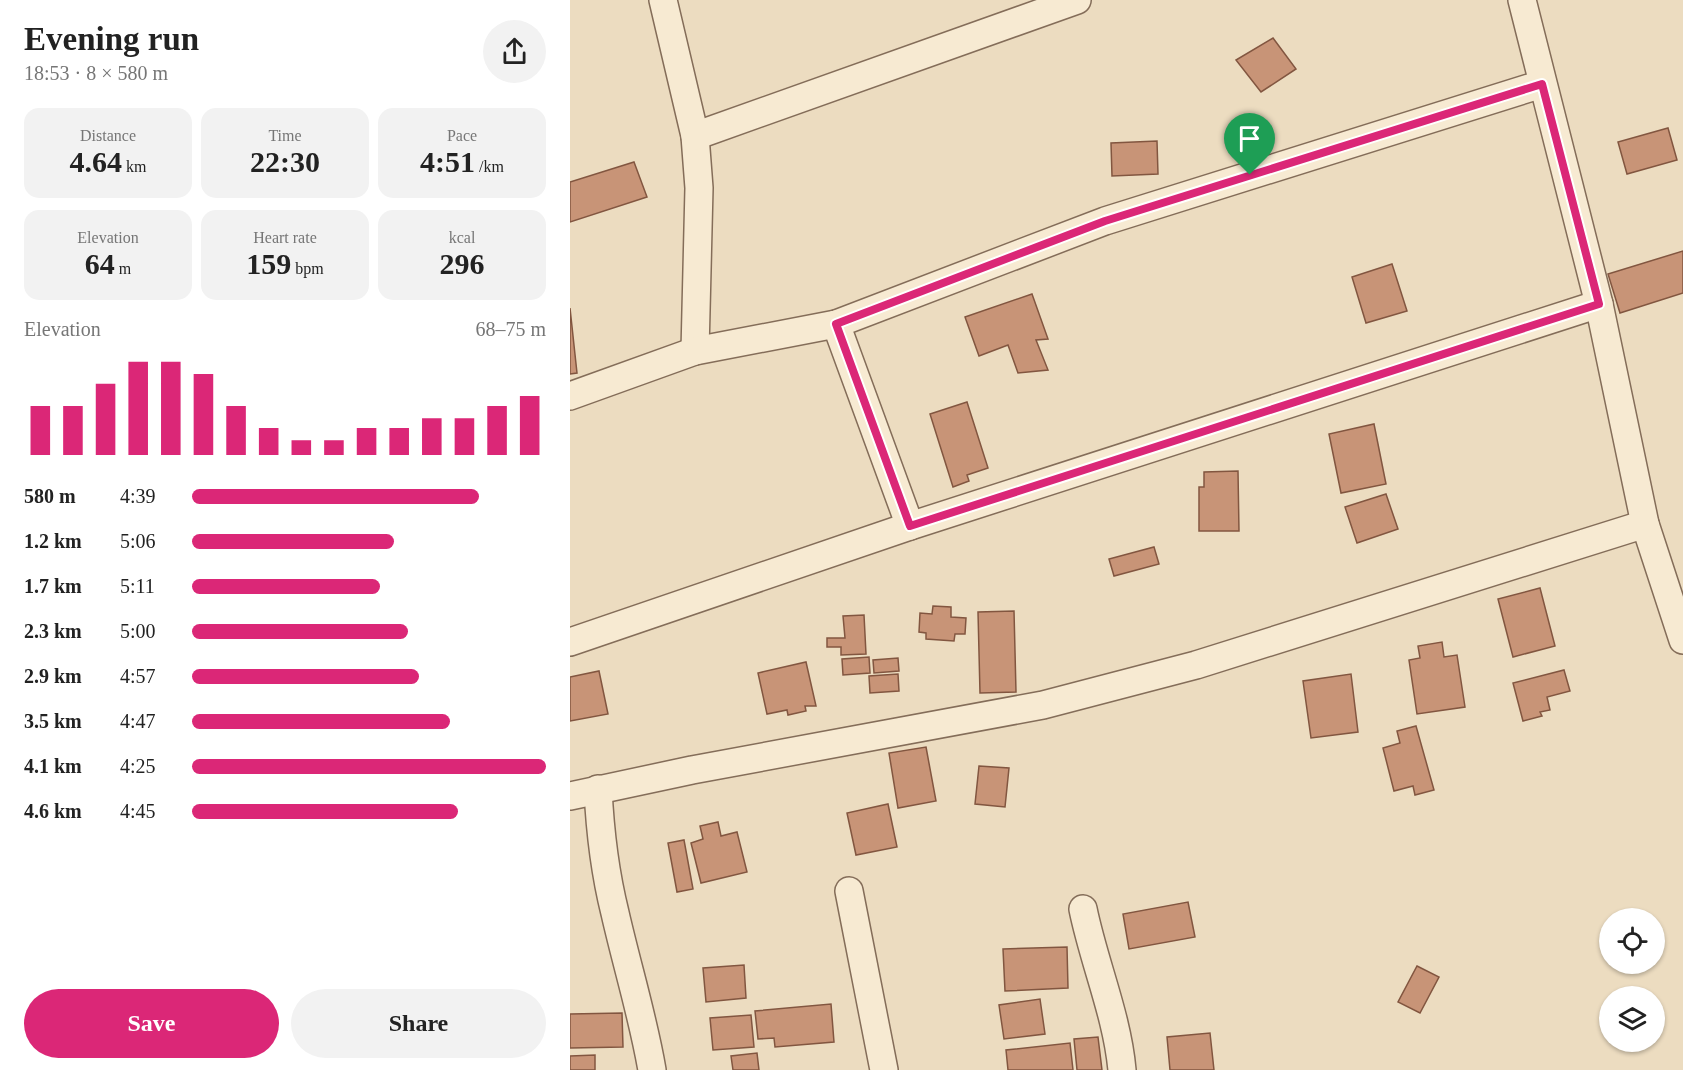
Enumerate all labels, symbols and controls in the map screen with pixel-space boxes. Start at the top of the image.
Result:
button: share [483,20,546,83]
text: Evening run [24,21,199,57]
text: 18:53 · 8 × 580 m [24,62,168,84]
pin [1224,113,1275,175]
icon: arrive [1233,122,1266,155]
text: Distance [80,127,136,144]
text: Time [268,127,302,144]
text: Pace [447,127,477,144]
text: 4.64 [70,145,122,178]
text: 22:30 [250,145,320,178]
text: 4:51 [420,145,475,178]
text: km [122,158,146,175]
text: /km [475,158,504,175]
text: Elevation [77,229,139,246]
text: Heart rate [253,229,317,246]
text: kcal [449,229,475,246]
text: 64 [85,247,115,280]
text: 159 [246,247,291,280]
text: 296 [440,247,485,280]
text: m [115,260,131,277]
text: bpm [291,260,324,277]
text: Elevation [24,318,101,340]
text: 68–75 m [475,318,546,340]
text: 580 m [24,485,76,507]
text: 4:39 [120,485,156,507]
text: 1.2 km [24,530,82,552]
text: 5:06 [120,530,156,552]
text: 1.7 km [24,575,82,597]
text: 5:11 [120,575,155,597]
text: 2.3 km [24,620,82,642]
text: 5:00 [120,620,156,642]
text: 2.9 km [24,665,82,687]
text: 4:57 [120,665,156,687]
text: 3.5 km [24,710,82,732]
text: 4:47 [120,710,156,732]
text: 4.1 km [24,755,82,777]
text: 4:25 [120,755,156,777]
text: 4.6 km [24,800,82,822]
text: 4:45 [120,800,156,822]
map controls [1599,908,1665,1052]
button: locate [1599,908,1665,974]
button: layers [1599,986,1665,1052]
button: Save [24,989,279,1058]
button: Share [291,989,546,1058]

